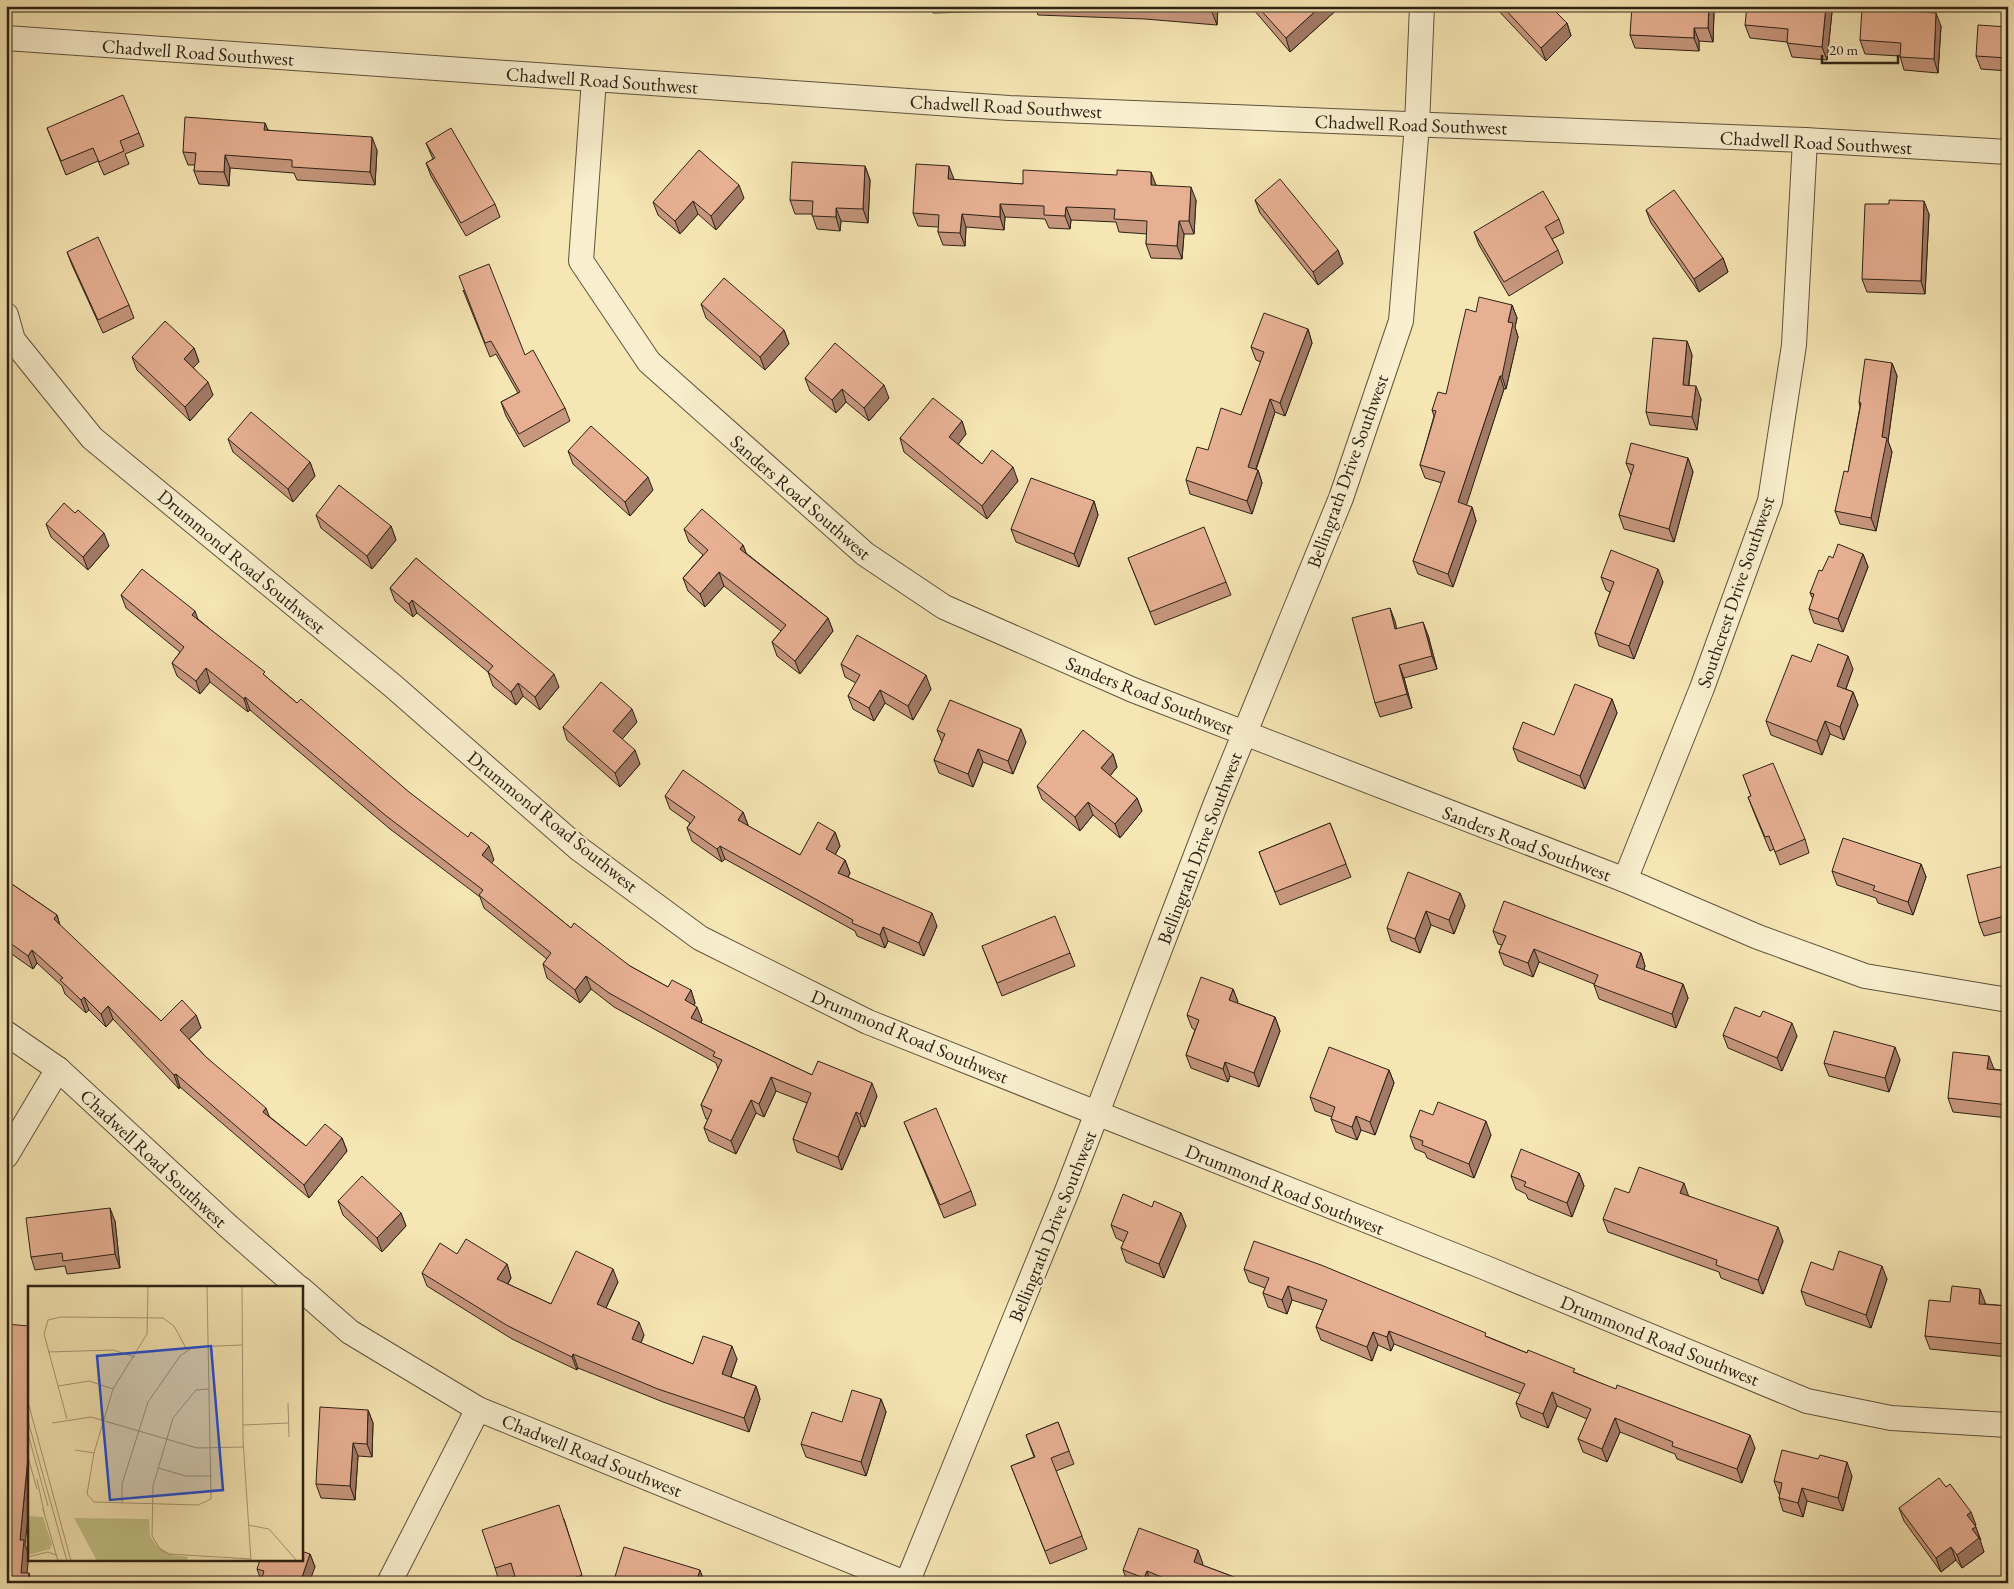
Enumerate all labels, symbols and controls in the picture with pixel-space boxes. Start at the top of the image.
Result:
scale bar [1822,32,1898,64]
street label: Chadwell Road Southwest [101,33,295,72]
text: 20 m [1829,40,1858,59]
street label: Chadwell Road Southwest [505,61,699,100]
street label: Chadwell Road Southwest [909,89,1103,124]
street label: Chadwell Road Southwest [1314,109,1508,140]
street label: Chadwell Road Southwest [1719,125,1913,160]
street label: Bellingrath Drive Southwest [1301,371,1394,571]
street label: Sanders Road Southwest [725,429,876,566]
street label: Drummond Road Southwest [152,484,331,639]
street label: Southcrest Drive Southwest [1691,493,1780,691]
street label: Sanders Road Southwest [1062,650,1237,741]
street label: Drummond Road Southwest [462,745,643,898]
street label: Bellingrath Drive Southwest [1151,748,1248,948]
street label: Sanders Road Southwest [1439,800,1615,887]
street label: Drummond Road Southwest [807,983,1012,1089]
street label: Chadwell Road Southwest [75,1084,233,1233]
street label: Bellingrath Drive Southwest [1003,1127,1102,1325]
street label: Drummond Road Southwest [1182,1138,1388,1241]
inset map [28,1286,302,1562]
street label: Drummond Road Southwest [1557,1289,1763,1392]
street label: Chadwell Road Southwest [498,1408,686,1503]

